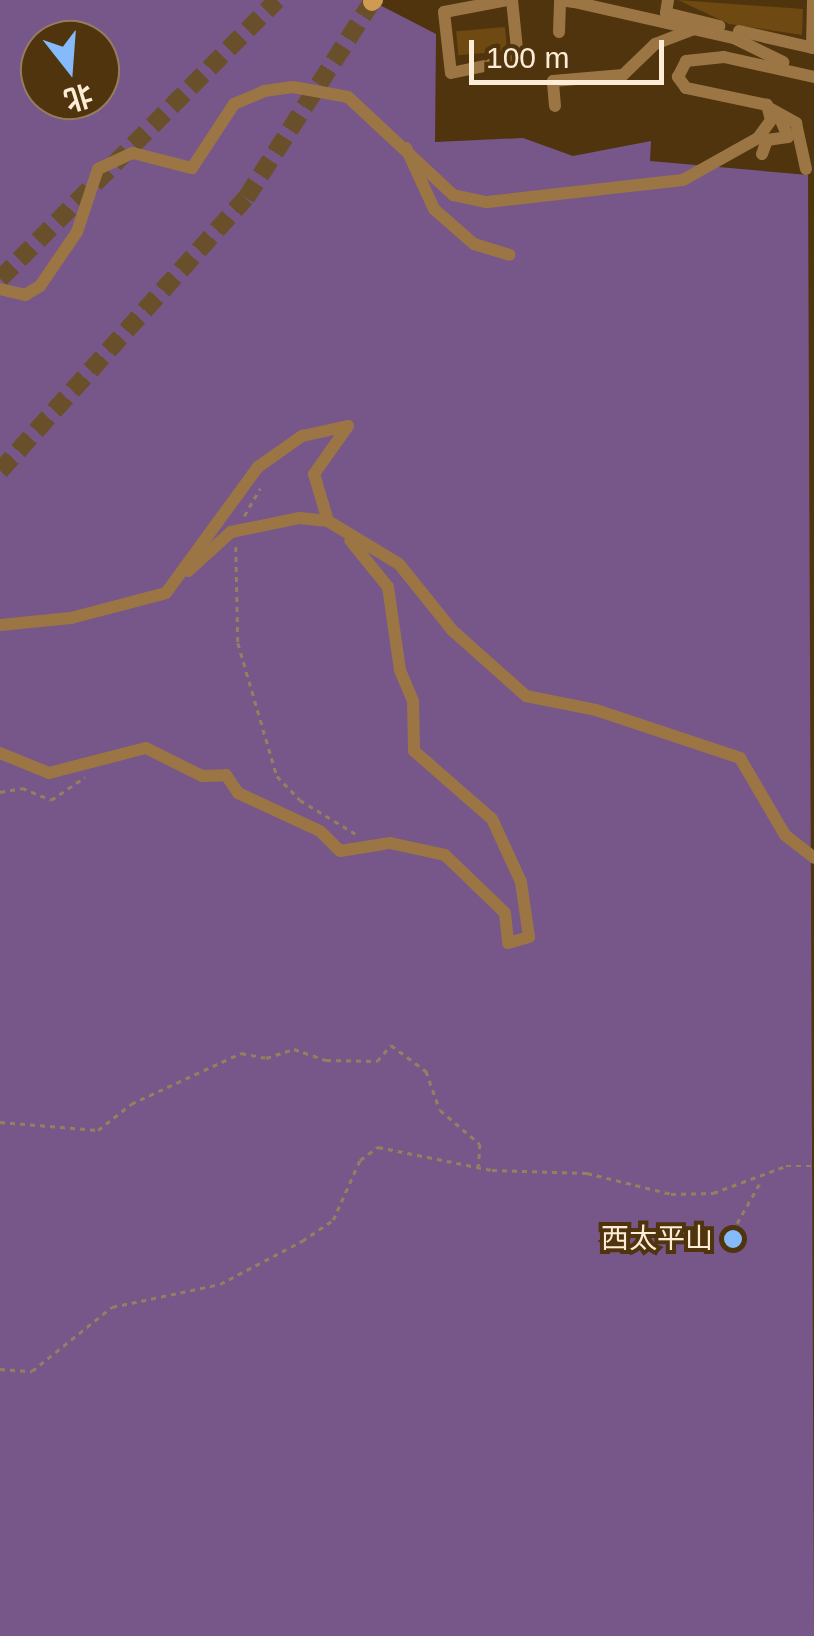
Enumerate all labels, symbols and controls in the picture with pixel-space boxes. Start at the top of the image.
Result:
north arrow [20,20,120,120]
scale bar [474,20,669,82]
text: 100 m [486,41,569,74]
text: 北 [60,78,96,116]
place label: 西太平山 [601,1222,713,1256]
marker: 西太平山 [722,1228,744,1250]

